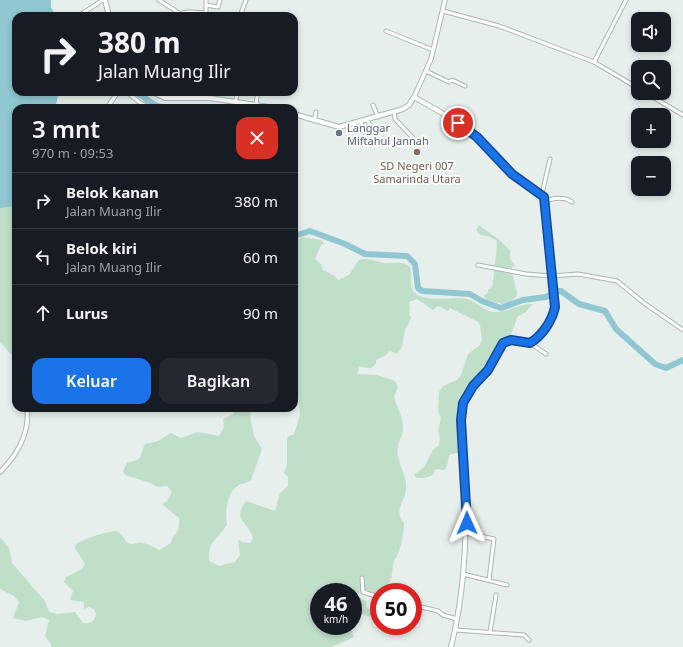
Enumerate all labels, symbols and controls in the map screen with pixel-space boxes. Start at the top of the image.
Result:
map controls [631,12,671,196]
button: sound [631,12,671,52]
text: 380 m [98,23,181,61]
icon: right [32,28,84,80]
text: Jalan Muang Ilir [98,59,231,83]
button: search [631,60,671,100]
pin [441,106,475,140]
button: + [631,108,671,148]
text: 3 mnt [32,112,100,145]
icon: arrive [447,112,469,134]
button: close [236,117,278,159]
place label: Langgar Miftahul Jannah [347,120,429,148]
marker: Langgar Miftahul Jannah [334,128,344,138]
text: 970 m · 09:53 [32,144,113,162]
marker: SD Negeri 007 Samarinda Utara [412,147,422,157]
button: − [631,156,671,196]
place label: SD Negeri 007 Samarinda Utara [373,158,461,186]
text: Belok kanan [66,182,159,202]
icon: right [32,190,54,212]
text: 380 m [234,191,278,211]
text: Jalan Muang Ilir [66,202,162,220]
text: Belok kiri [66,238,137,258]
icon: left [32,246,54,268]
text: 60 m [243,247,278,267]
text: Jalan Muang Ilir [66,258,162,276]
icon: ahead [32,302,54,324]
text: Lurus [66,303,108,323]
text: 90 m [243,303,278,323]
button: Keluar [32,358,151,404]
button: Bagikan [159,358,278,404]
position arrow [446,502,488,544]
speed limit sign: 50 [370,583,422,635]
text: 46 [325,590,347,617]
text: km/h [324,612,348,626]

